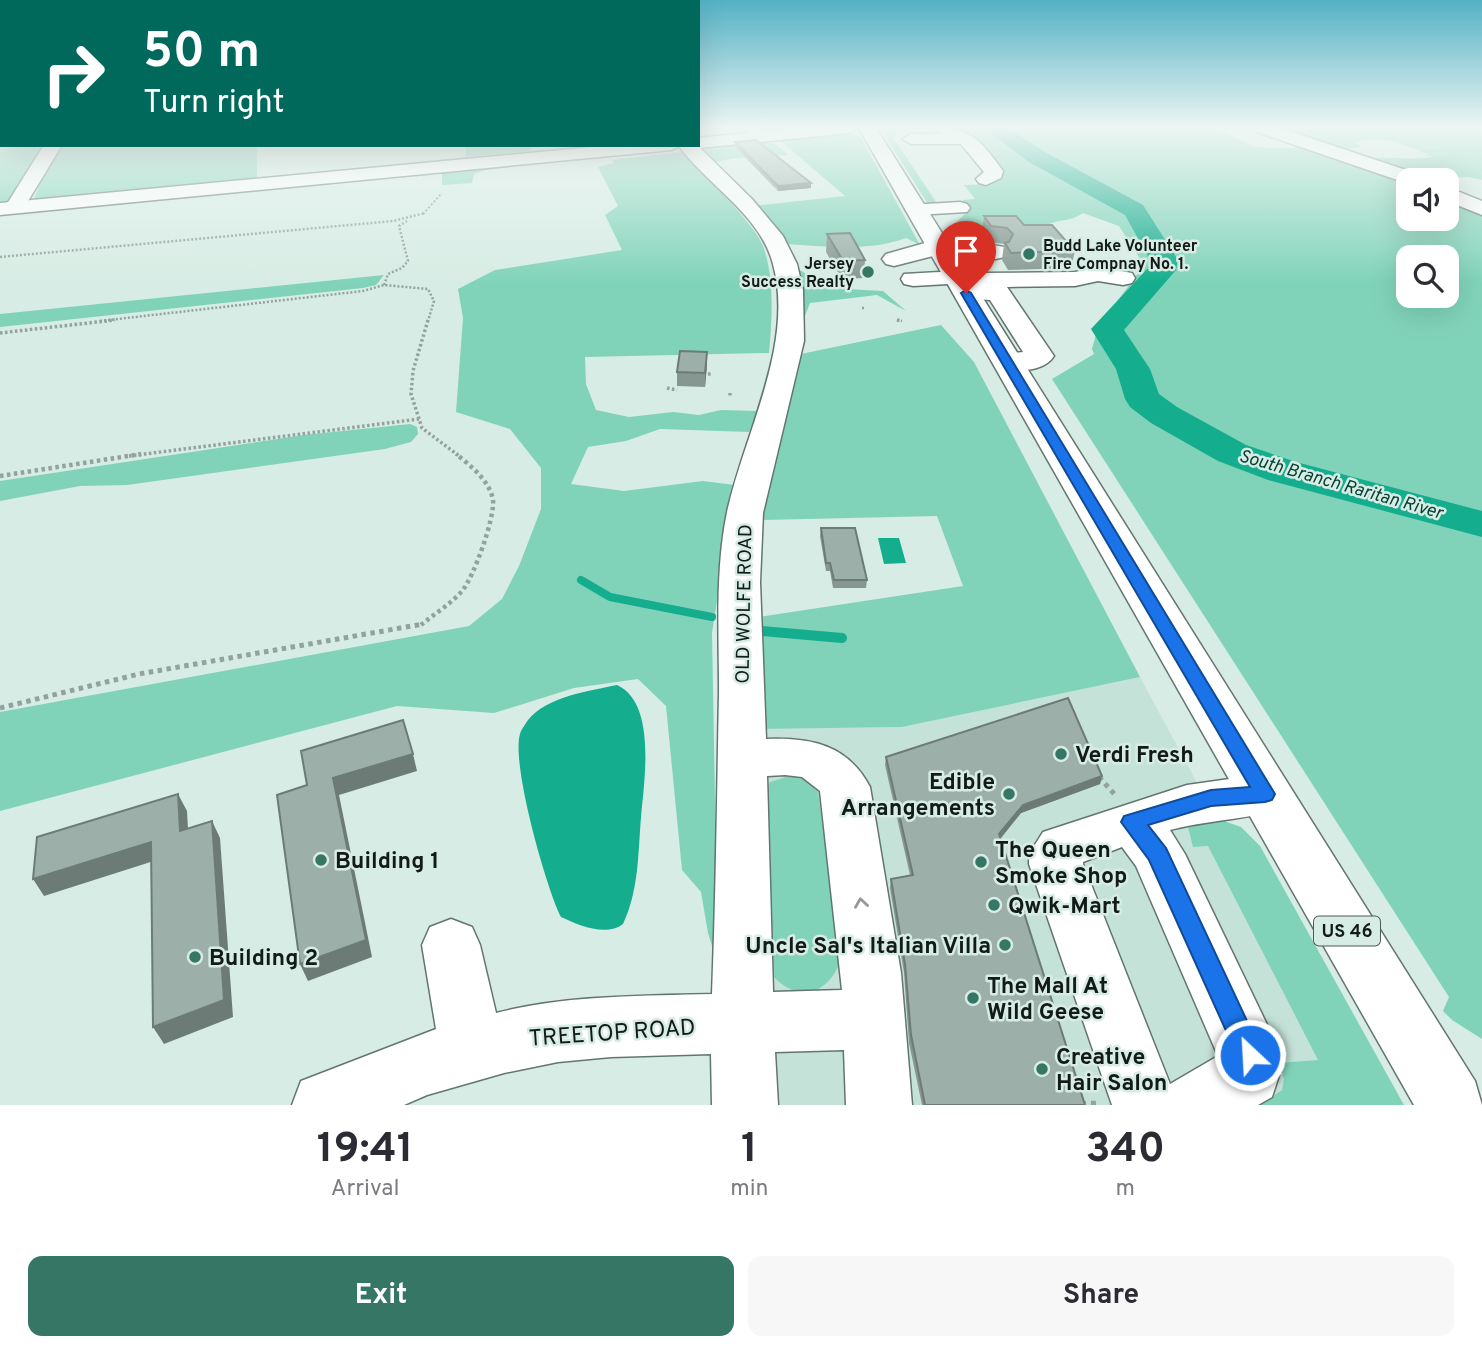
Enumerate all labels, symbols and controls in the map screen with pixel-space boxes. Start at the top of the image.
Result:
text: 50 m [143,23,260,85]
icon: right [28,28,119,119]
text: Turn right [143,84,285,124]
map controls [1396,168,1459,308]
button: sound [1396,168,1459,231]
pin [936,221,996,293]
icon: arrive [947,232,985,270]
place label: Budd Lake Volunteer Fire Compnay No. 1. [1043,237,1198,275]
button: search [1396,245,1459,308]
marker: Budd Lake Volunteer Fire Compnay No. 1. [1021,246,1037,262]
place label: Jersey Success Realty [741,255,854,293]
marker: Jersey Success Realty [860,264,876,280]
water label: South Branch Raritan River [1236,445,1447,526]
street label: OLD WOLFE ROAD [732,524,758,684]
place label: Verdi Fresh [1075,742,1194,771]
marker: Verdi Fresh [1053,746,1069,762]
place label: Edible Arrangements [841,769,995,824]
marker: Edible Arrangements [1001,786,1017,802]
place label: The Queen Smoke Shop [995,837,1127,892]
place label: Building 1 [335,848,439,877]
marker: Building 1 [313,852,329,868]
marker: The Queen Smoke Shop [973,854,989,870]
place label: Qwik-Mart [1008,893,1121,922]
one-way arrow [854,897,869,908]
marker: Qwik-Mart [986,897,1002,913]
road number: US 46 [1314,916,1380,946]
place label: Uncle Sal's Italian Villa [745,933,991,962]
marker: Uncle Sal's Italian Villa [997,937,1013,953]
place label: Building 2 [209,945,318,974]
marker: Building 2 [187,949,203,965]
place label: The Mall At Wild Geese [987,973,1108,1028]
marker: The Mall At Wild Geese [965,990,981,1006]
street label: TREETOP ROAD [528,1014,696,1055]
position arrow [1213,1018,1287,1092]
place label: Creative Hair Salon [1056,1044,1167,1099]
marker: Creative Hair Salon [1034,1061,1050,1077]
text: 19:41 [317,1124,413,1177]
text: 1 [741,1124,758,1177]
text: 340 [1085,1124,1165,1177]
text: Arrival [331,1175,399,1204]
text: min [730,1175,769,1204]
text: m [1116,1175,1135,1204]
button: Exit [28,1256,734,1336]
button: Share [748,1256,1454,1336]

